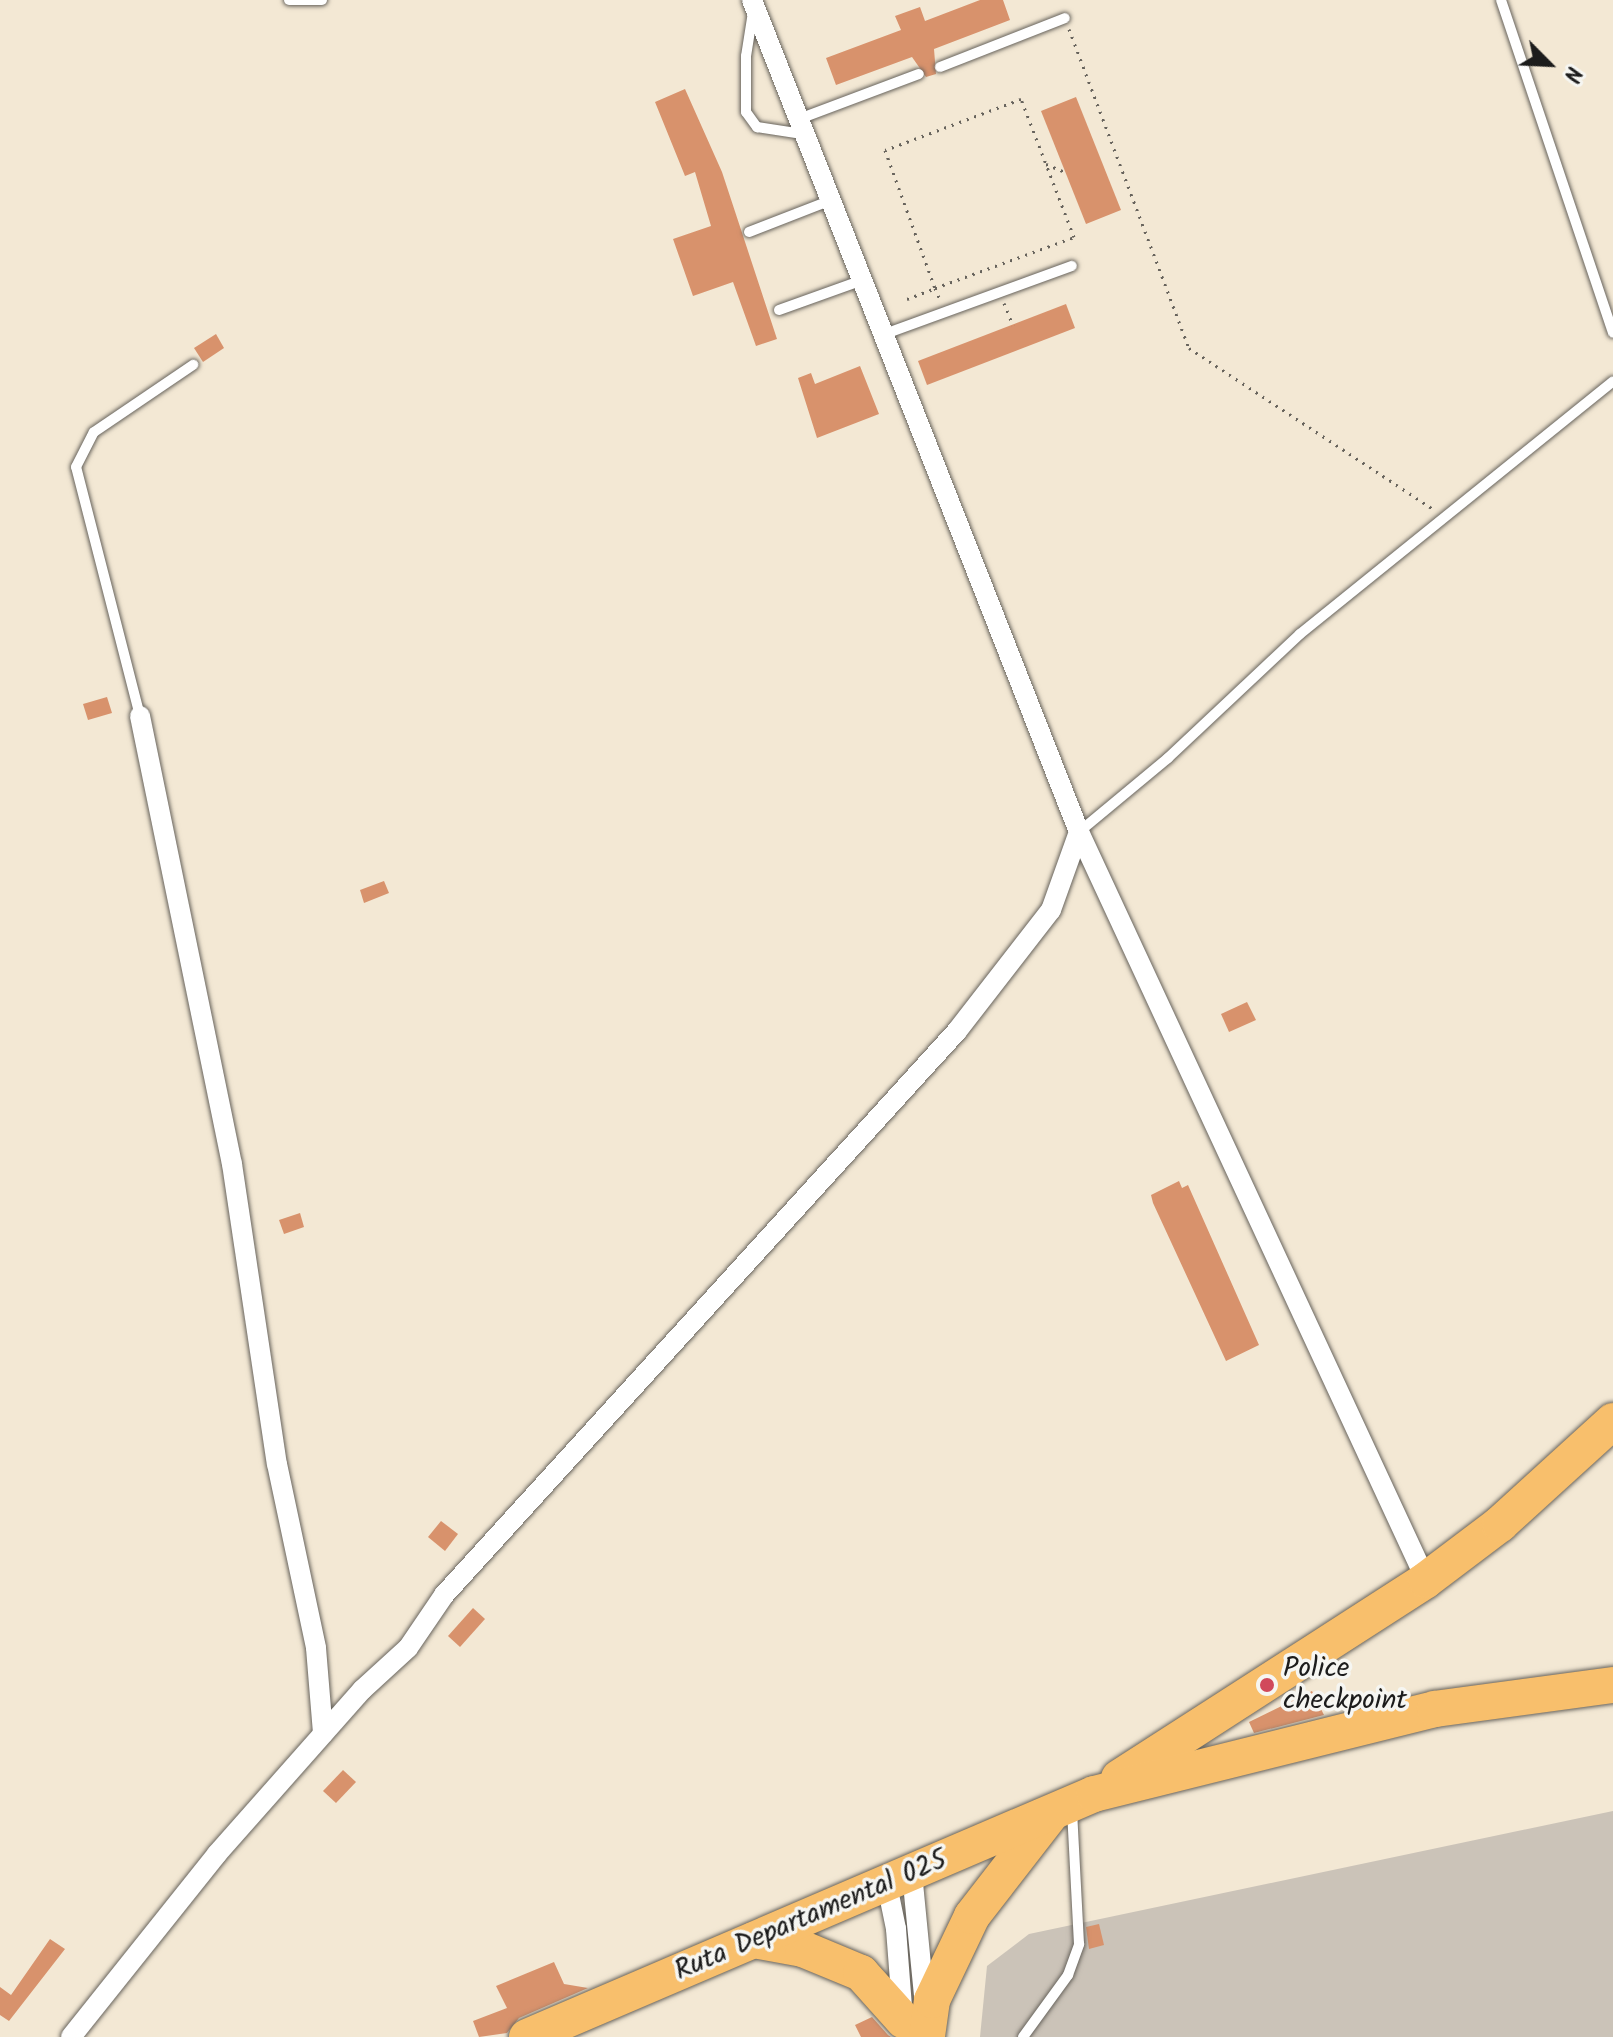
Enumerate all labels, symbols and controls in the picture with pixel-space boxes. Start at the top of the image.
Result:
north arrow [1509,24,1589,104]
text: N [1553,60,1590,87]
place label: Police checkpoint [1283,1652,1407,1718]
marker: Police checkpoint [1258,1676,1276,1694]
street label: Ruta Departamental 025 [670,1843,952,1989]

